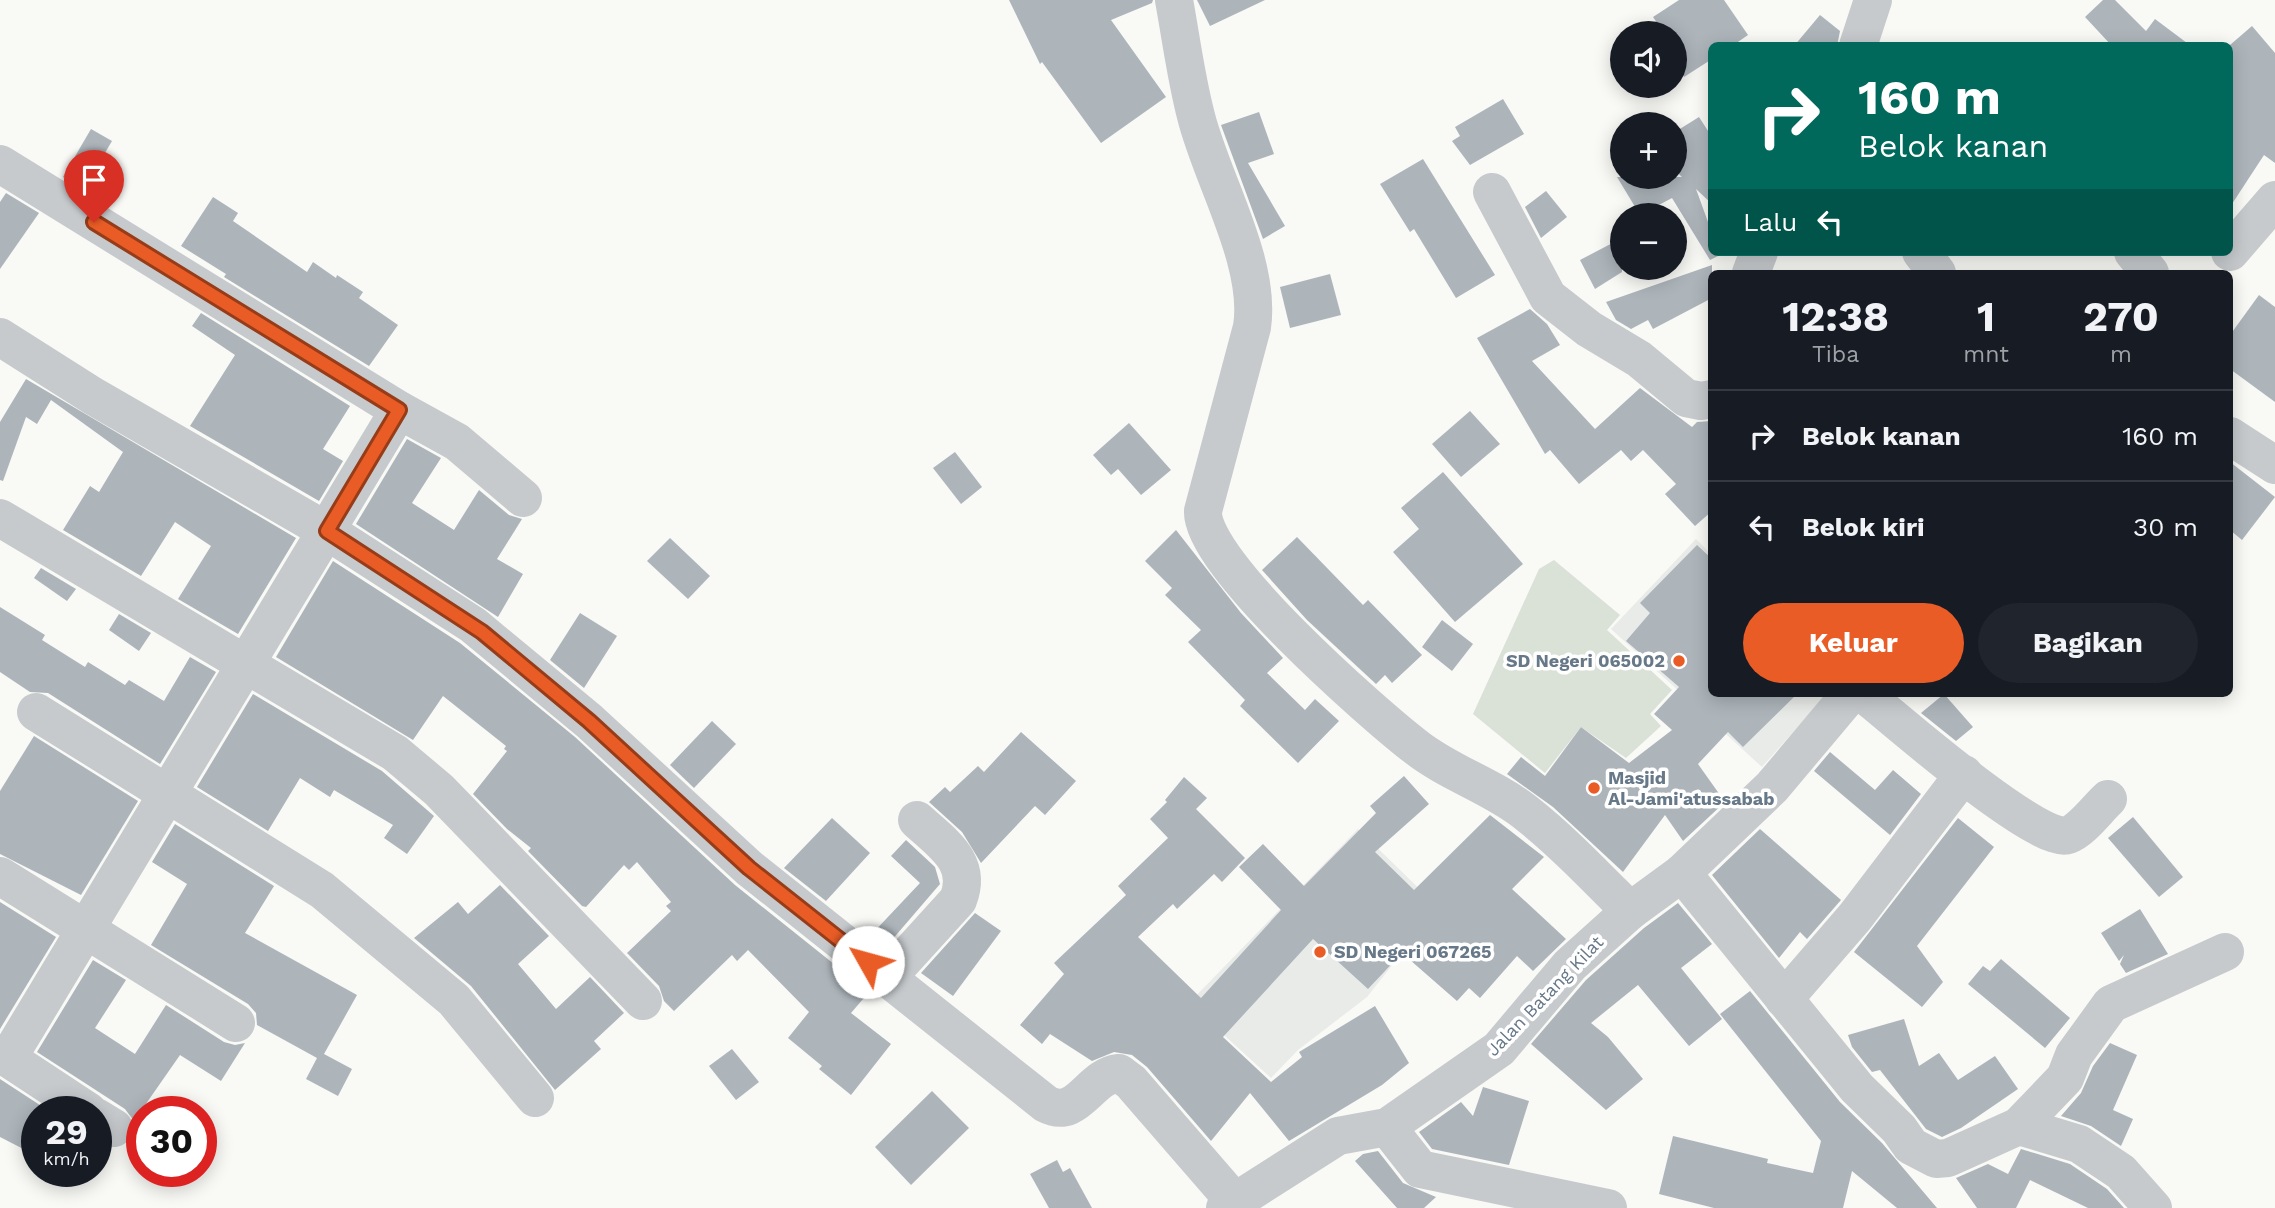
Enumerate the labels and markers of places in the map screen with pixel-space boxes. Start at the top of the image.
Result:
pin [64,150,124,222]
place label: SD Negeri 065002 [1506,650,1665,671]
marker: SD Negeri 065002 [1671,653,1687,669]
place label: Masjid Al-Jami'atussabab [1608,767,1774,809]
marker: Masjid Al-Jami'atussabab [1586,780,1602,796]
place label: SD Negeri 067265 [1334,941,1492,962]
marker: SD Negeri 067265 [1312,944,1328,960]

